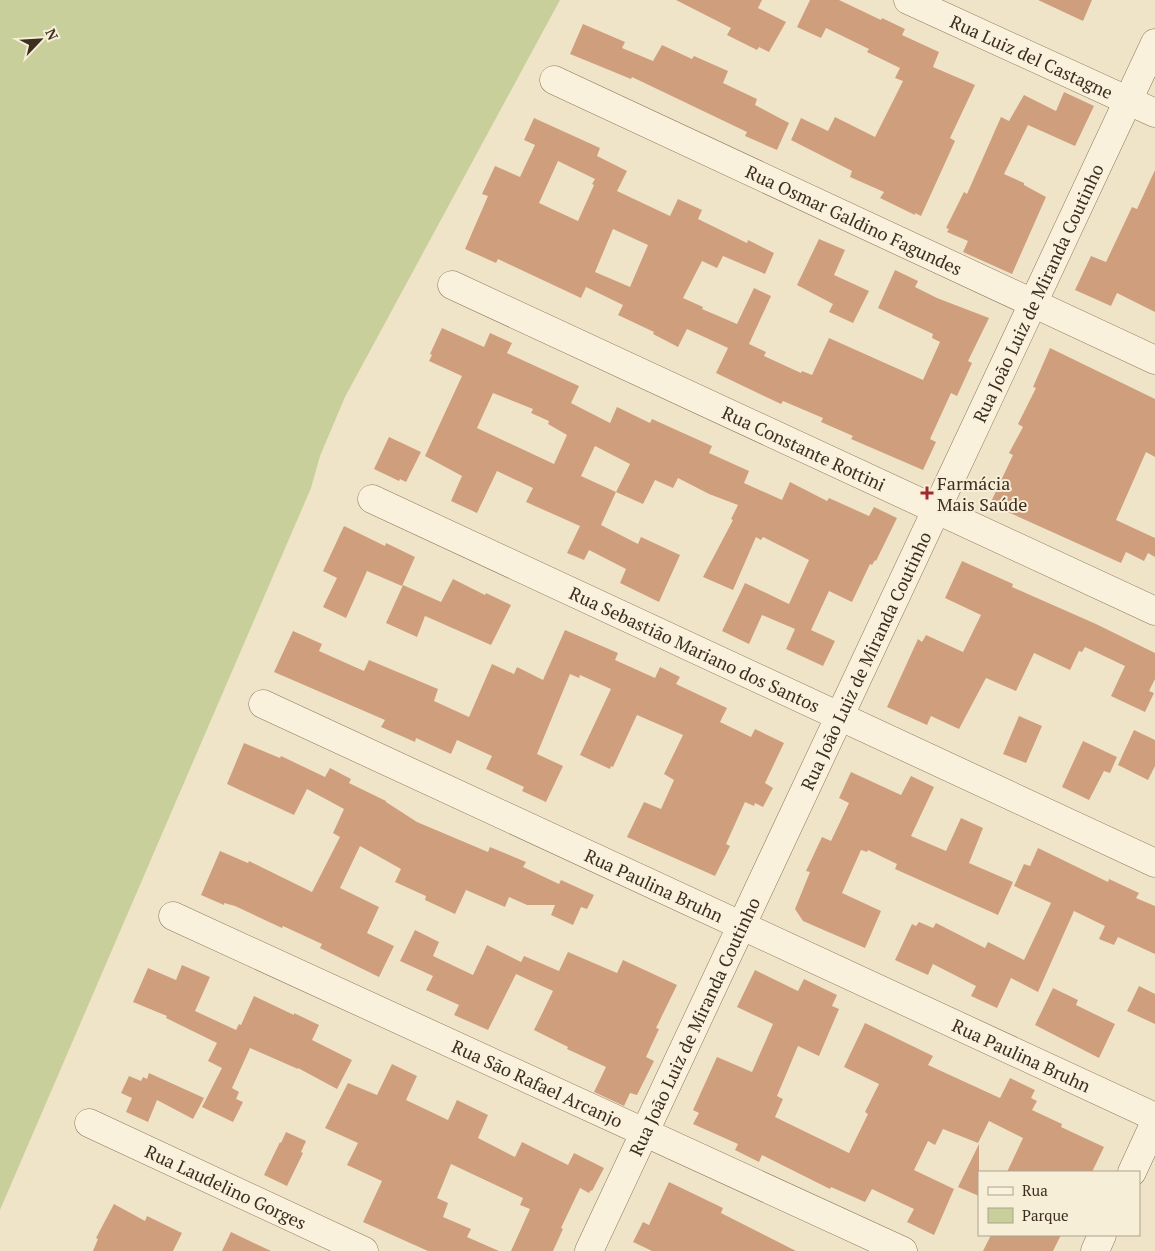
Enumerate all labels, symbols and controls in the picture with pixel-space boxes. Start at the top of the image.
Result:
street label: Rua Luiz del Castagne [946,9,1117,104]
north arrow [15,15,65,65]
text: N [41,25,63,43]
street label: Rua Osmar Galdino Fagundes [742,159,966,280]
street label: Rua João Luiz de Miranda Coutinho [967,160,1109,426]
street label: Rua Constante Rottini [719,400,889,496]
place label: Farmácia Mais Saúde [937,471,1027,516]
marker: Farmácia Mais Saúde [921,487,933,499]
street label: Rua João Luiz de Miranda Coutinho [795,527,937,794]
street label: Rua Sebastião Mariano dos Santos [566,581,824,718]
street label: Rua Paulina Bruhn [581,843,728,928]
street label: Rua João Luiz de Miranda Coutinho [623,893,765,1160]
street label: Rua Paulina Bruhn [948,1013,1095,1098]
street label: Rua São Rafael Arcanjo [448,1034,627,1133]
street label: Rua Laudelino Gorges [141,1139,310,1235]
legend [978,1171,1140,1236]
text: Rua [1022,1180,1048,1200]
text: Parque [1022,1205,1069,1225]

